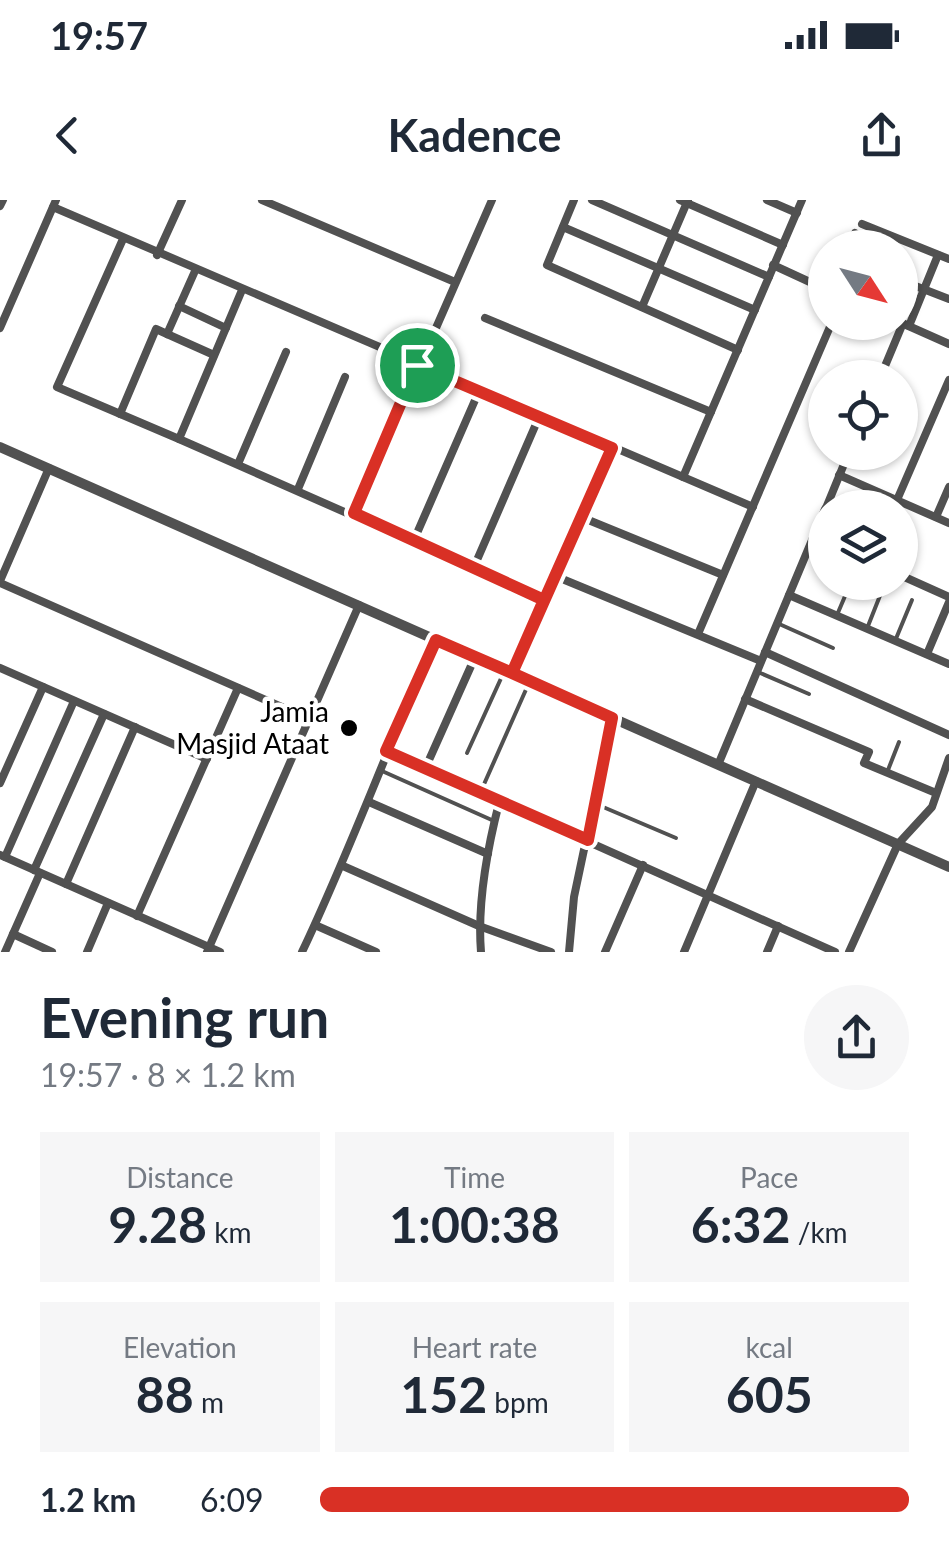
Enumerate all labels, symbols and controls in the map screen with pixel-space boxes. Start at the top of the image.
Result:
text: 19:57 [50,12,148,58]
icon: back [40,108,95,163]
text: Kadence [388,108,561,162]
icon: share [854,108,909,163]
north arrow [808,230,918,340]
map controls [808,230,918,600]
pin [375,323,460,408]
icon: arrive [390,338,445,393]
button: locate [808,360,918,470]
button: layers [808,490,918,600]
place label: Jamia Masjid Ataat [176,694,329,760]
marker: Jamia Masjid Ataat [338,717,360,739]
text: Evening run [40,984,329,1050]
button: share [804,985,909,1090]
text: 19:57 · 8 × 1.2 km [40,1055,296,1094]
text: Distance [126,1160,234,1194]
text: Time [444,1160,505,1194]
text: Pace [740,1160,798,1194]
text: 9.28 [108,1194,207,1254]
text: 1:00:38 [389,1194,560,1254]
text: 6:32 [691,1194,791,1254]
text: km [207,1215,251,1249]
text: /km [791,1215,848,1249]
text: Elevation [123,1330,237,1364]
text: Heart rate [412,1330,537,1364]
text: kcal [745,1330,793,1364]
text: 88 [136,1364,194,1424]
text: 152 [400,1364,487,1424]
text: 605 [726,1364,813,1424]
text: m [194,1385,224,1419]
text: bpm [487,1385,549,1419]
text: 1.2 km [40,1480,136,1519]
text: 6:09 [200,1480,264,1519]

